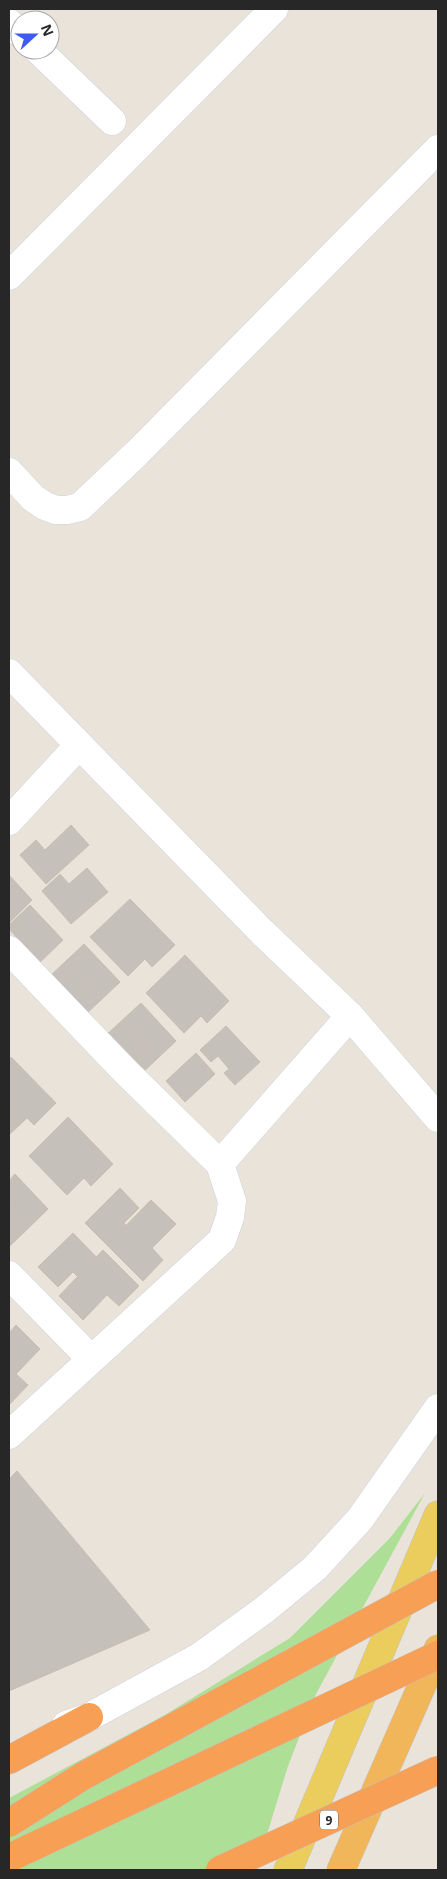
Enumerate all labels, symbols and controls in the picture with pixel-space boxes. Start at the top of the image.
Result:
north arrow [10,10,60,60]
text: N [37,21,59,39]
road number: 9 [320,1810,338,1830]

